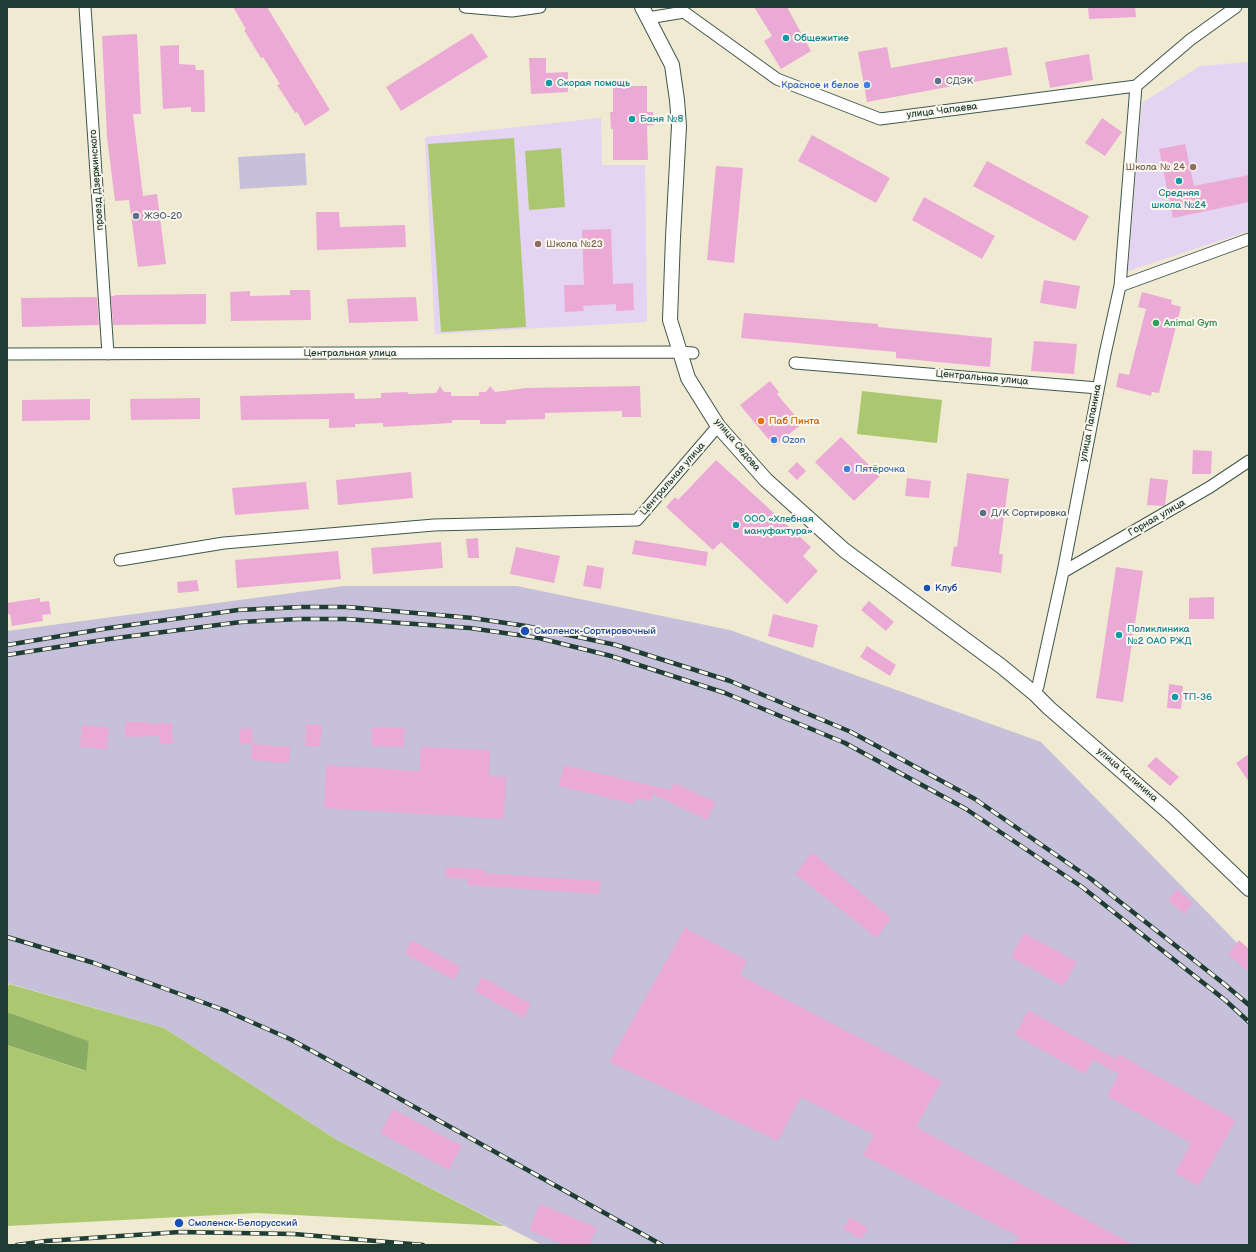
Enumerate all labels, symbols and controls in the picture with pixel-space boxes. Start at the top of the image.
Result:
place label: Общежитие [794,32,849,44]
marker: Общежитие [781,33,791,43]
place label: СДЭК [946,75,973,87]
marker: СДЭК [933,76,943,86]
place label: Скорая помощь [557,77,630,89]
marker: Скорая помощь [544,78,554,88]
place label: Красное и белое [781,79,859,91]
marker: Красное и белое [862,80,872,90]
street label: улица Чапаева [906,101,978,121]
place label: Баня №8 [640,113,683,125]
marker: Баня №8 [627,114,637,124]
street label: проезд Дзержинского [87,129,107,231]
place label: Школа № 24 [1125,161,1185,173]
marker: Школа № 24 [1188,162,1198,172]
marker: Средняя школа №24 [1174,176,1184,186]
place label: Средняя школа №24 [1152,187,1206,210]
place label: ЖЭО-20 [144,210,182,222]
marker: ЖЭО-20 [131,211,141,221]
place label: Школа №23 [546,238,603,250]
marker: Школа №23 [533,239,543,249]
place label: Animal Gym [1164,317,1217,329]
marker: Animal Gym [1151,318,1161,328]
street label: Центральная улица [303,347,397,359]
street label: Центральная улица [935,368,1029,388]
street label: улица Папанина [1078,383,1104,463]
place label: Паб Пинта [769,415,820,427]
street label: улица Седова [711,416,763,474]
marker: Паб Пинта [756,416,766,426]
place label: Ozon [782,434,805,446]
marker: Ozon [769,435,779,445]
street label: Центральная улица [638,440,708,518]
place label: Пятёрочка [855,463,905,475]
marker: Пятёрочка [842,464,852,474]
street label: Горная улица [1126,497,1188,539]
place label: Д/К Сортировка [991,507,1067,519]
marker: Д/К Сортировка [978,508,988,518]
place label: ООО «Хлебная мануфактура» [744,513,813,536]
marker: ООО «Хлебная мануфактура» [731,520,741,530]
place label: Клуб [935,582,957,594]
marker: Клуб [922,583,932,593]
place label: Поликлиника №2 ОАО РЖД [1127,623,1192,646]
marker: Смоленск-Сортировочный [519,625,531,637]
place label: Смоленск-Сортировочный [534,625,656,637]
marker: Поликлиника №2 ОАО РЖД [1114,630,1124,640]
place label: ТП-36 [1183,691,1212,703]
marker: ТП-36 [1170,692,1180,702]
street label: улица Калинина [1094,745,1160,805]
marker: Смоленск-Белорусский [173,1217,185,1229]
place label: Смоленск-Белорусский [188,1217,297,1229]

